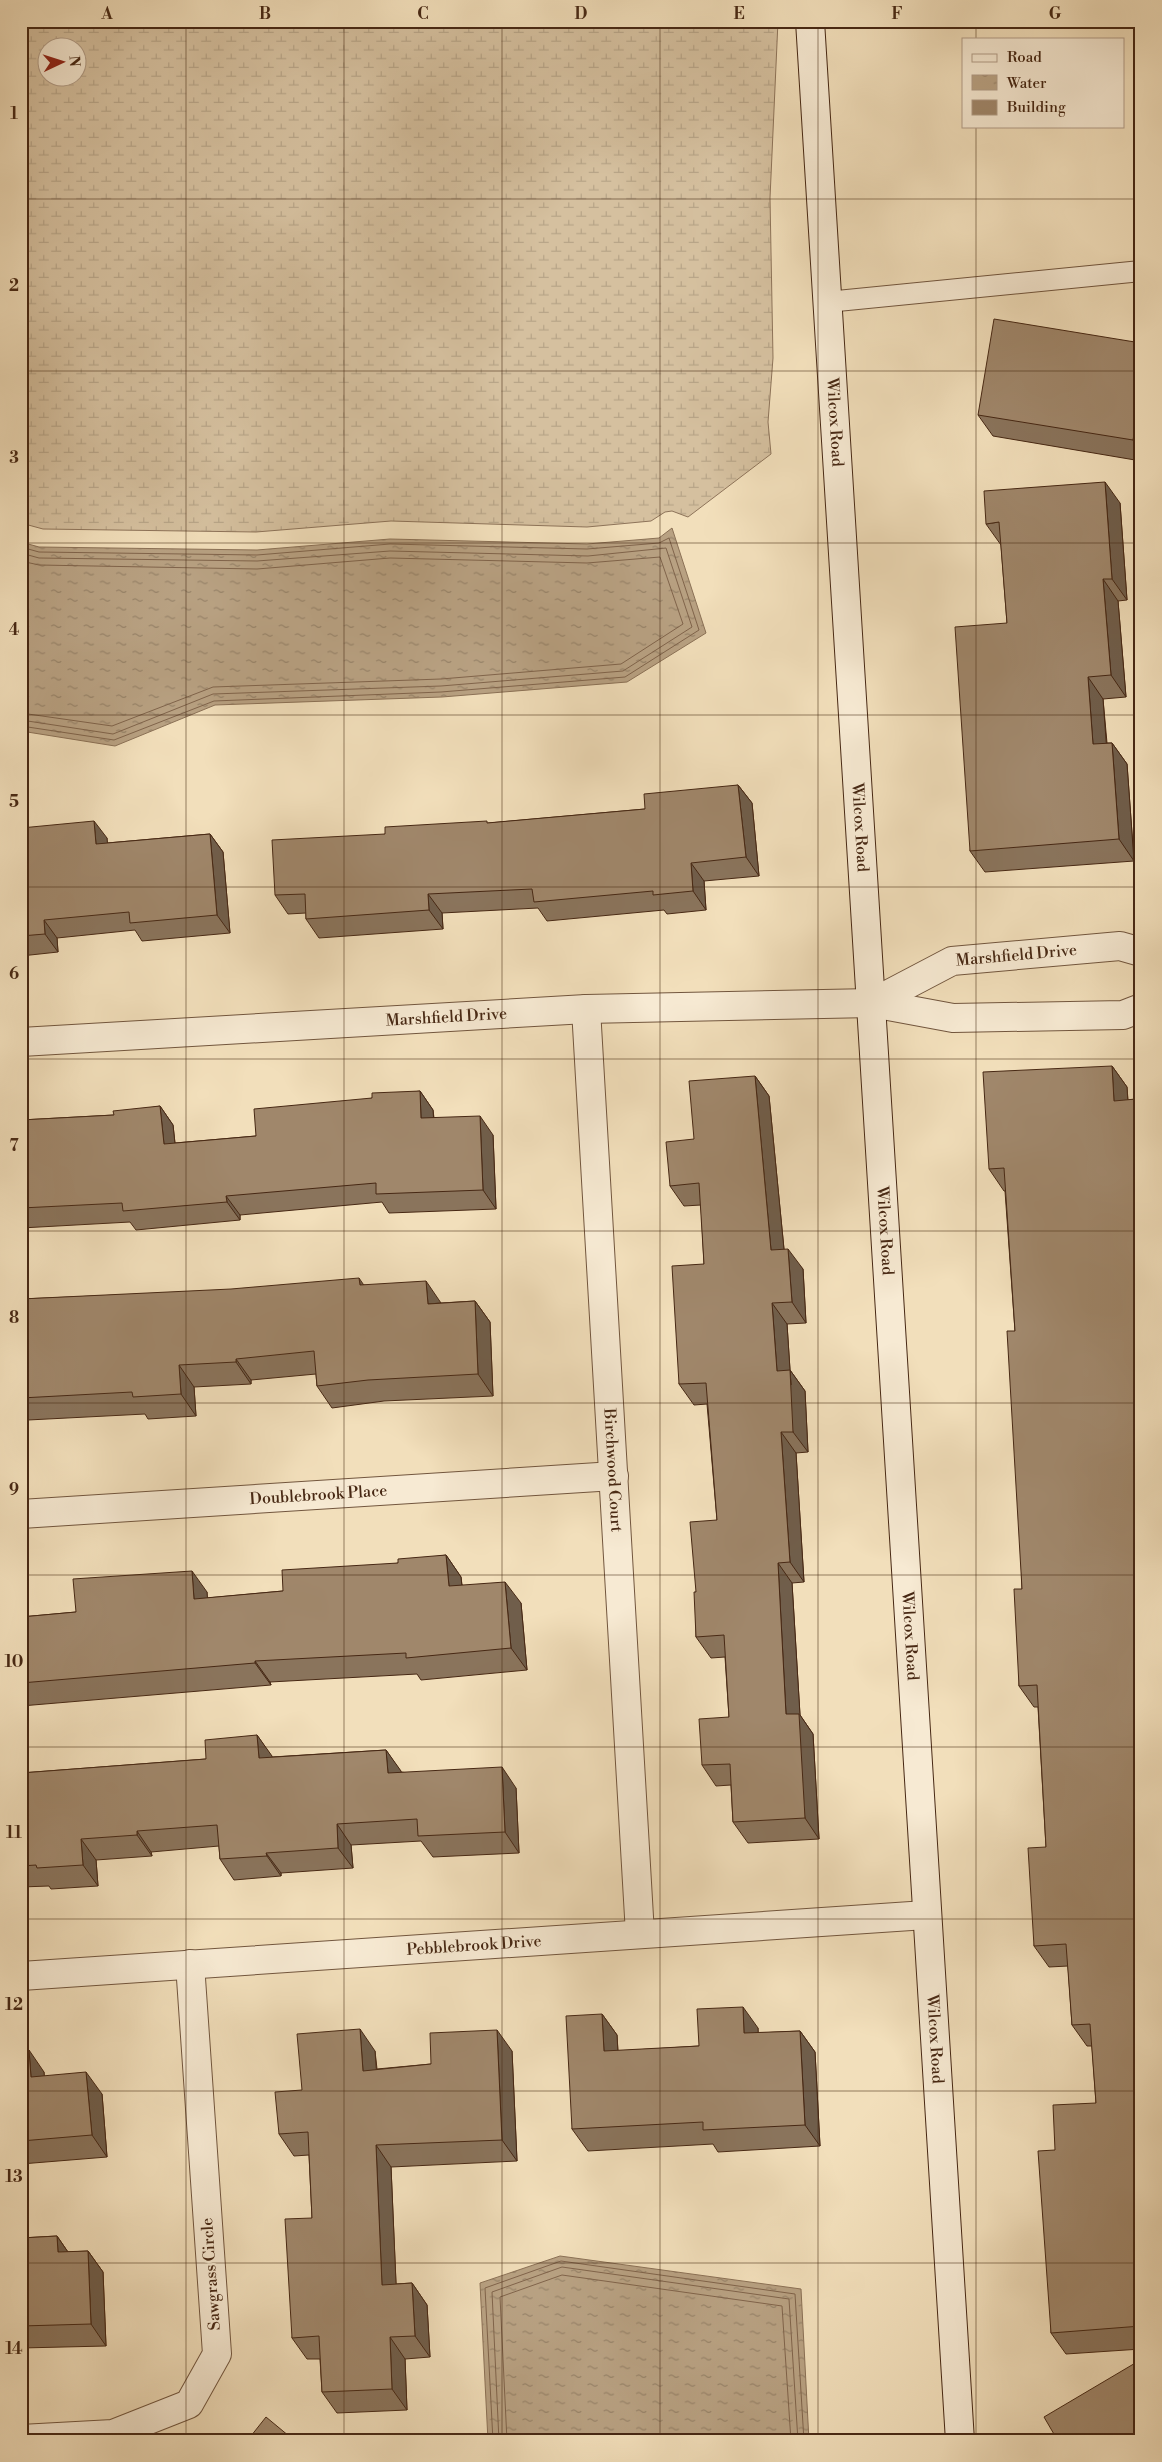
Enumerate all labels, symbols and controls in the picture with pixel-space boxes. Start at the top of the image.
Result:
text: A [100,4,113,24]
text: B [259,4,271,24]
text: C [417,4,429,24]
text: D [575,4,588,24]
text: E [733,4,745,24]
text: F [891,4,903,24]
text: G [1049,4,1062,24]
north arrow [38,38,88,88]
legend [962,38,1124,128]
text: Road [1007,48,1042,67]
text: N [65,55,83,67]
text: Water [1006,74,1047,93]
text: Building [1006,98,1066,117]
text: 1 [10,104,18,124]
text: 2 [9,276,19,296]
street label: Wilcox Road [822,376,848,467]
text: 3 [9,448,19,468]
text: 4 [9,620,20,640]
street label: Wilcox Road [847,781,873,873]
text: 5 [9,792,19,812]
street label: Marshfield Drive [955,940,1078,971]
text: 6 [9,964,19,984]
street label: Marshfield Drive [385,1004,508,1031]
text: 7 [9,1136,19,1156]
street label: Wilcox Road [872,1184,898,1276]
text: 8 [9,1308,19,1328]
street label: Birchwood Court [599,1407,627,1533]
text: 9 [9,1480,19,1500]
street label: Doublebrook Place [249,1481,388,1509]
street label: Wilcox Road [897,1590,923,1681]
text: 10 [5,1652,23,1672]
text: 11 [6,1823,22,1843]
street label: Pebblebrook Drive [406,1931,542,1960]
street label: Wilcox Road [922,1993,948,2084]
text: 12 [5,1995,23,2015]
text: 13 [5,2167,23,2187]
street label: Sawgrass Circle [197,2217,225,2331]
text: 14 [5,2339,23,2359]

